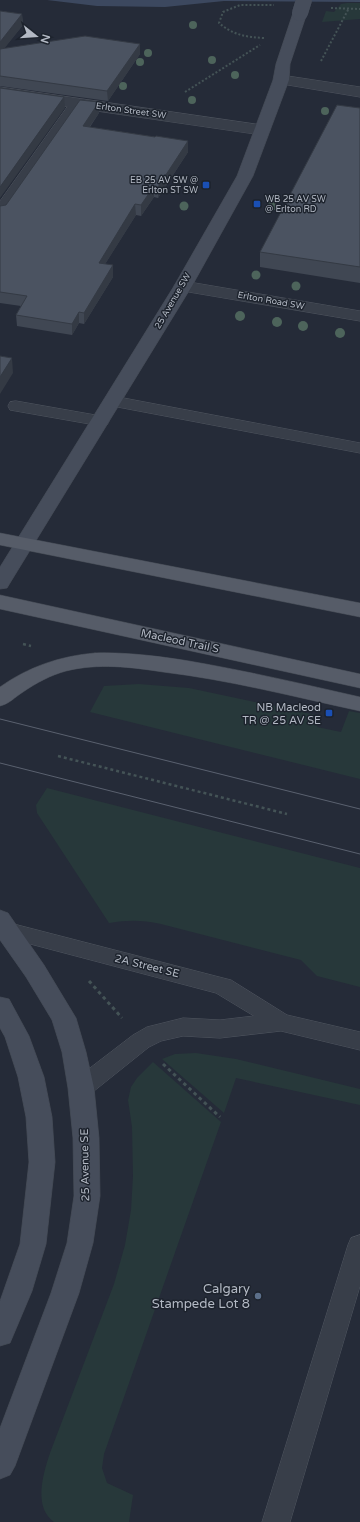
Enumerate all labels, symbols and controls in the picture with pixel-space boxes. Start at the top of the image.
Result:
north arrow [16,16,56,56]
text: N [38,33,53,45]
street label: Erlton Street SW [95,101,167,121]
place label: EB 25 AV SW @ Erlton ST SW [130,175,198,196]
marker: EB 25 AV SW @ Erlton ST SW [201,180,211,190]
place label: WB 25 AV SW @ Erlton RD [265,194,326,215]
marker: WB 25 AV SW @ Erlton RD [252,199,262,209]
street label: 25 Avenue SW [153,271,193,331]
street label: Erlton Road SW [237,290,305,312]
street label: Macleod Trail S [140,626,221,656]
place label: NB Macleod TR @ 25 AV SE [242,701,321,727]
marker: NB Macleod TR @ 25 AV SE [324,708,334,718]
street label: 2A Street SE [113,952,181,980]
street label: 25 Avenue SE [78,1129,92,1201]
place label: Calgary Stampede Lot 8 [152,1281,250,1312]
marker: Calgary Stampede Lot 8 [253,1291,263,1301]

